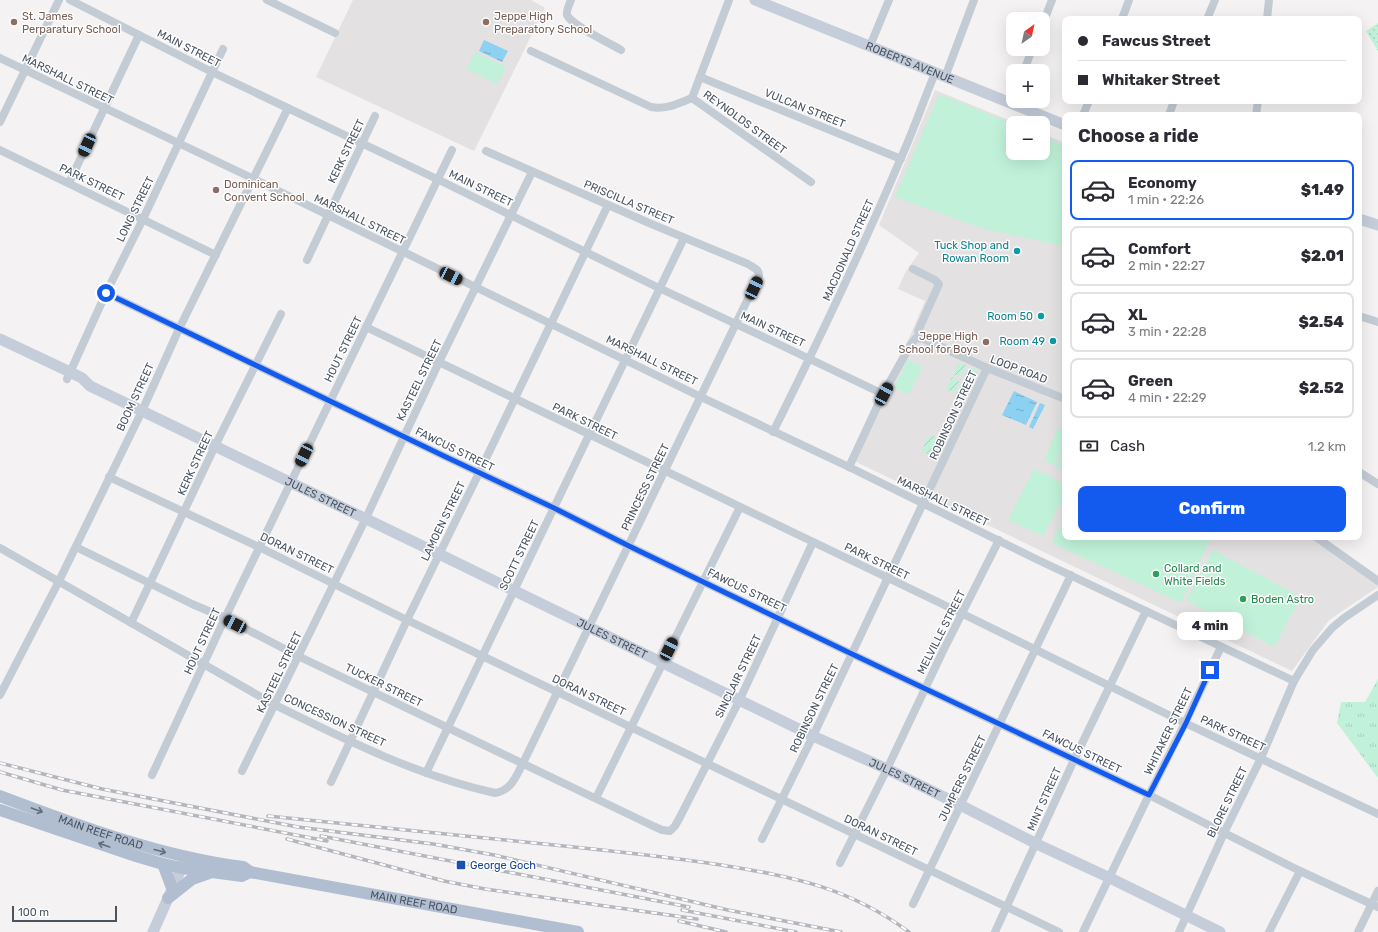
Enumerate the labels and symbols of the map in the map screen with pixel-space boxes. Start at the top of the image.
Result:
place label: St. James Perparatury School [22,10,121,36]
place label: Jeppe High Preparatory School [494,10,592,36]
north arrow [1006,12,1050,56]
marker: St. James Perparatury School [9,17,19,27]
marker: Jeppe High Preparatory School [481,17,491,27]
street label: MAIN STREET [155,27,223,70]
street label: ROBERTS AVENUE [864,39,956,87]
street label: MARSHALL STREET [20,52,116,108]
street label: VULCAN STREET [763,86,848,131]
street label: REYNOLDS STREET [701,88,789,157]
street label: KERK STREET [325,116,368,185]
car [76,132,98,158]
street label: PARK STREET [57,161,127,204]
street label: MAIN STREET [447,167,515,210]
street label: LONG STREET [114,174,157,244]
place label: Dominican Convent School [224,178,305,204]
street label: PRISCILLA STREET [582,178,676,228]
marker: Dominican Convent School [211,185,221,195]
street label: MARSHALL STREET [312,192,408,248]
street label: MACDONALD STREET [820,197,877,303]
place label: Tuck Shop and Rowan Room [934,239,1009,265]
marker: Tuck Shop and Rowan Room [1012,246,1022,256]
car [438,265,464,287]
car [743,275,765,301]
route start [97,284,115,302]
street label: MAIN STREET [739,309,808,350]
place label: Room 50 [987,310,1033,323]
marker: Room 50 [1036,311,1046,321]
street label: HOUT STREET [322,314,365,384]
place label: Jeppe High School for Boys [899,330,978,356]
street label: MARSHALL STREET [604,333,700,389]
place label: Room 49 [999,335,1045,348]
marker: Room 49 [1048,336,1058,346]
street label: KASTEEL STREET [394,337,445,423]
marker: Jeppe High School for Boys [981,337,991,347]
street label: LOOP ROAD [989,353,1049,386]
street label: BOOM STREET [114,360,157,433]
street label: ROBINSON STREET [927,368,980,462]
car [873,381,895,407]
street label: PARK STREET [550,400,620,443]
street label: FAWCUS STREET [413,425,497,474]
street label: KERK STREET [175,428,216,498]
street label: PRINCESS STREET [619,441,672,533]
car [293,442,315,468]
street label: MARSHALL STREET [895,474,991,530]
street label: JULES STREET [283,475,359,520]
street label: LAMOEN STREET [419,479,469,563]
street label: SCOTT STREET [497,517,542,593]
street label: DORAN STREET [258,530,336,577]
street label: PARK STREET [842,540,912,583]
place label: Collard and White Fields [1164,562,1226,588]
street label: FAWCUS STREET [705,566,789,615]
marker: Collard and White Fields [1151,569,1161,579]
street label: MELVILLE STREET [915,587,969,676]
place label: Boden Astro [1251,593,1314,606]
marker: Boden Astro [1238,594,1248,604]
street label: HOUT STREET [181,605,224,677]
callout: 4 min [1177,612,1243,640]
car [222,613,248,635]
street label: JULES STREET [574,616,650,662]
street label: KASTEEL STREET [254,629,305,715]
street label: SINCLAIR STREET [713,632,765,720]
car [658,636,680,662]
street label: TUCKER STREET [343,661,425,710]
street label: ROBINSON STREET [787,661,842,755]
route end [1201,661,1219,679]
street label: DORAN STREET [550,672,628,719]
street label: WHITAKER STREET [1142,685,1196,777]
street label: CONCESSION STREET [282,691,388,750]
street label: PARK STREET [1198,713,1268,754]
street label: FAWCUS STREET [1040,727,1124,776]
street label: JUMPERS STREET [936,733,989,823]
street label: JULES STREET [867,756,942,801]
street label: BLORE STREET [1205,764,1251,840]
street label: MINT STREET [1025,765,1065,833]
one-way arrow [30,806,42,814]
street label: MAIN REEF ROAD [56,812,145,852]
street label: DORAN STREET [842,812,920,859]
one-way arrow [98,841,110,849]
one-way arrow [153,847,166,855]
marker: George Goch [455,859,467,871]
place label: George Goch [470,859,536,872]
street label: MAIN REEF ROAD [369,888,459,917]
scale bar [12,904,117,923]

